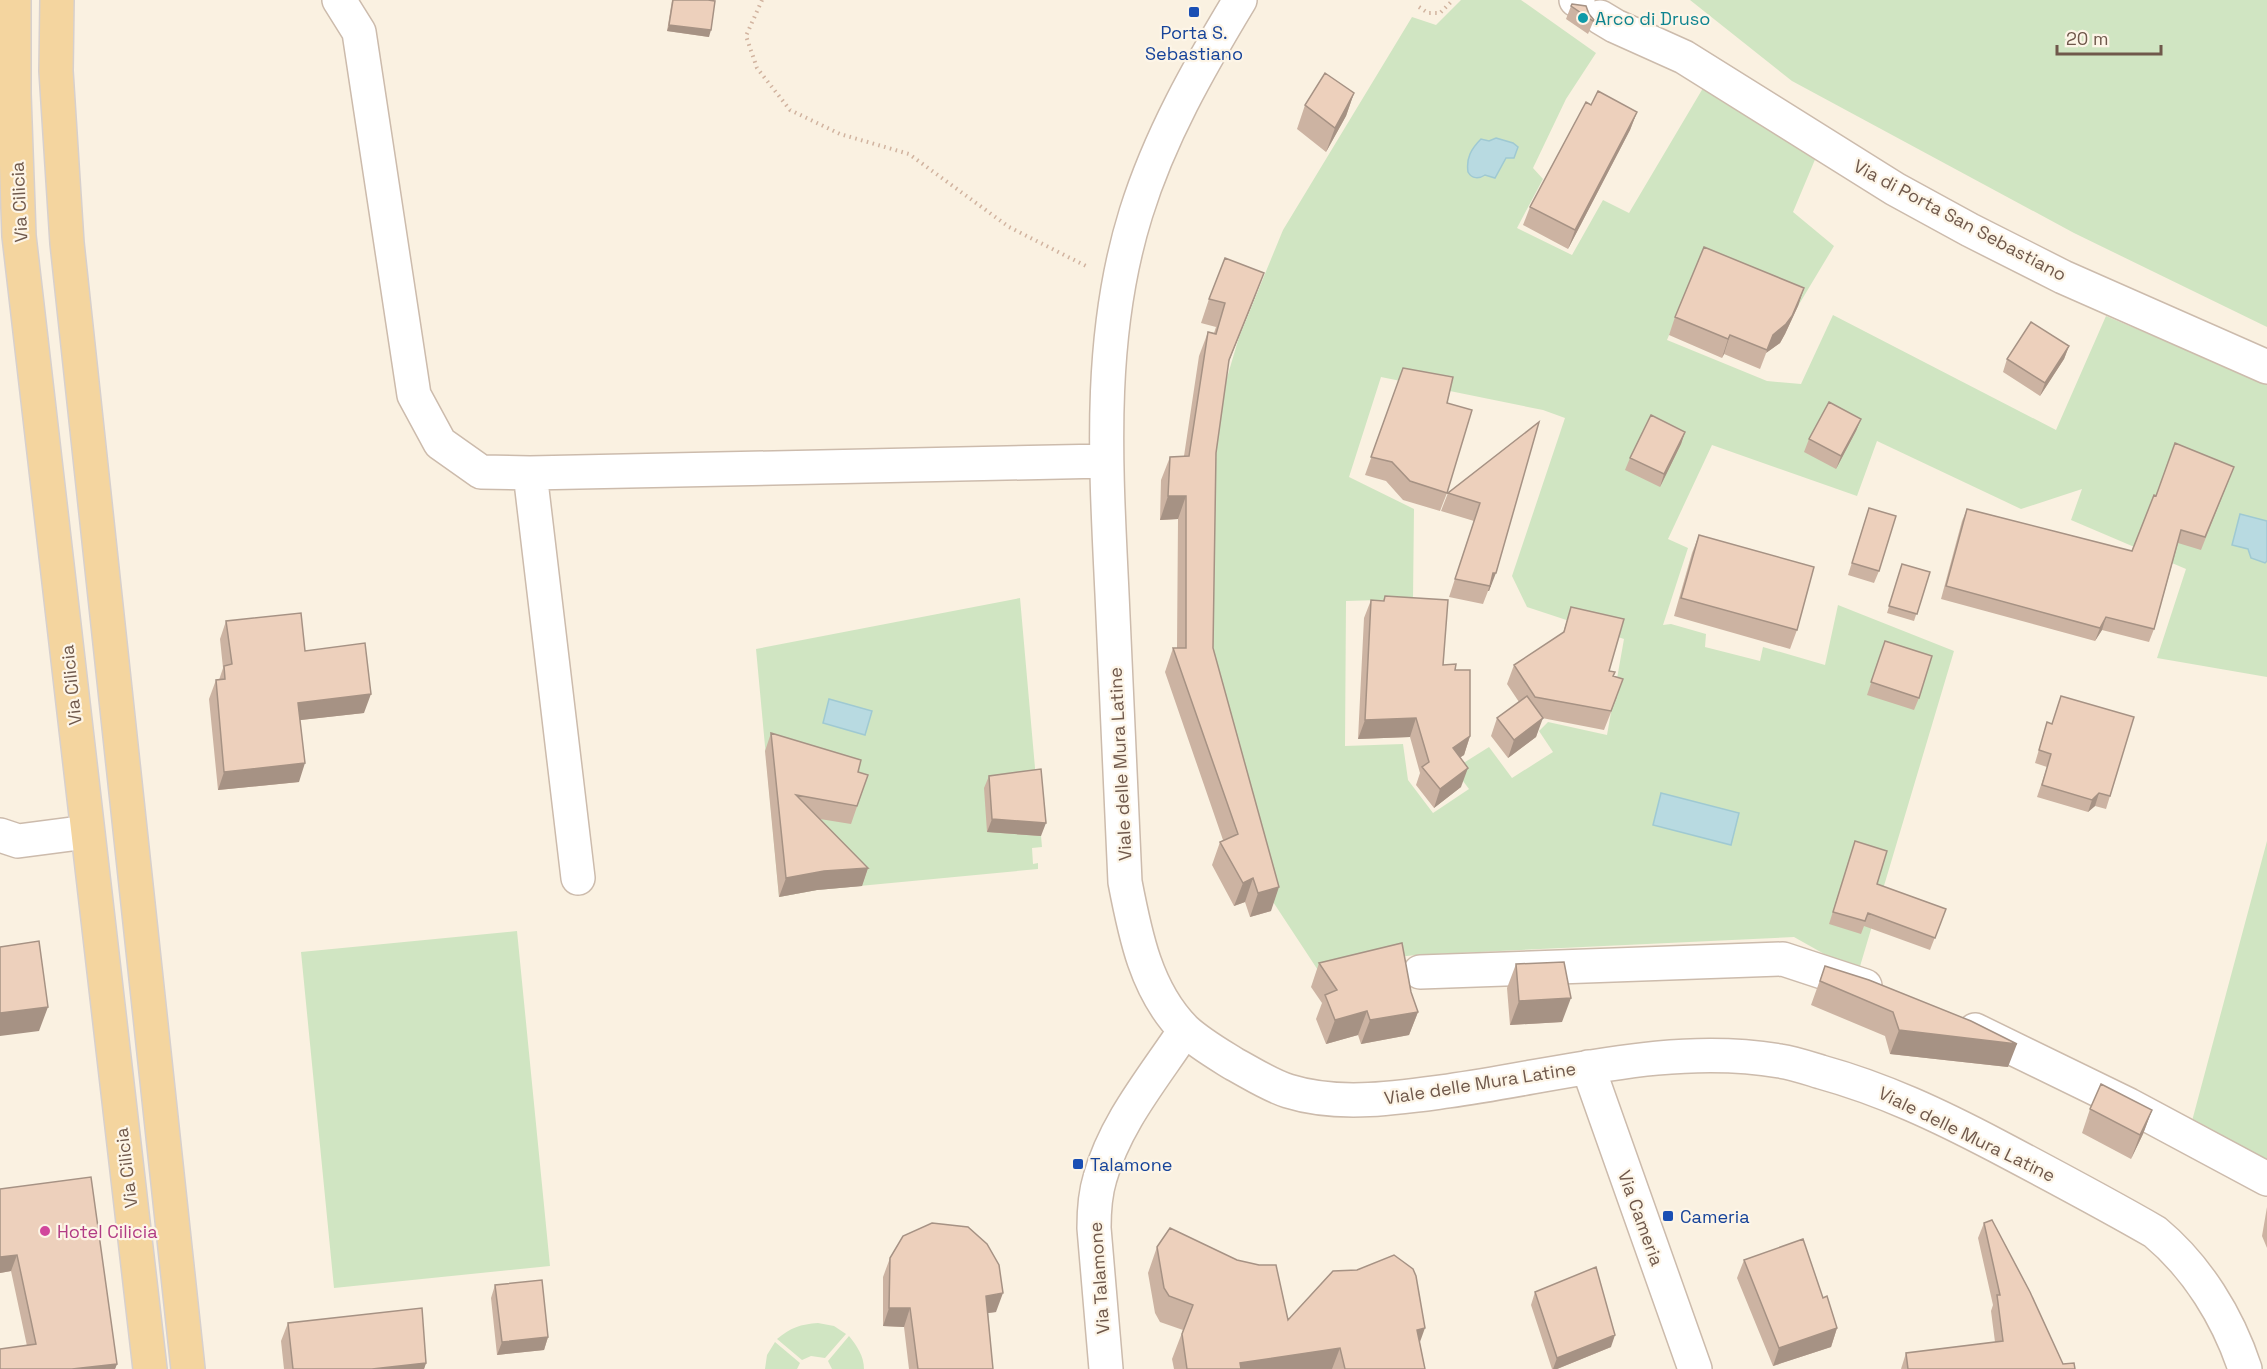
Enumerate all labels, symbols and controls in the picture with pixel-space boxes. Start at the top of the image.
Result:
marker: Porta S. Sebastiano [1187,5,1201,19]
place label: Arco di Druso [1595,7,1710,30]
marker: Arco di Druso [1576,11,1590,25]
scale bar [2057,18,2160,56]
place label: Porta S. Sebastiano [1145,21,1243,65]
text: 20 m [2066,27,2109,50]
street label: Via di Porta San Sebastiano [1850,154,2070,286]
street label: Via Cilicia [5,161,33,243]
street label: Via Cilicia [55,644,87,726]
street label: Viale delle Mura Latine [1103,667,1137,861]
street label: Viale delle Mura Latine [1382,1056,1578,1110]
street label: Viale delle Mura Latine [1875,1081,2059,1187]
street label: Via Cilicia [110,1126,142,1210]
place label: Talamone [1090,1153,1172,1176]
marker: Talamone [1071,1157,1085,1171]
street label: Via Cameria [1613,1167,1669,1269]
place label: Cameria [1680,1205,1750,1228]
marker: Cameria [1661,1209,1675,1223]
place label: Hotel Cilicia [57,1220,158,1243]
street label: Via Talamone [1084,1221,1114,1335]
marker: Hotel Cilicia [38,1224,52,1238]

